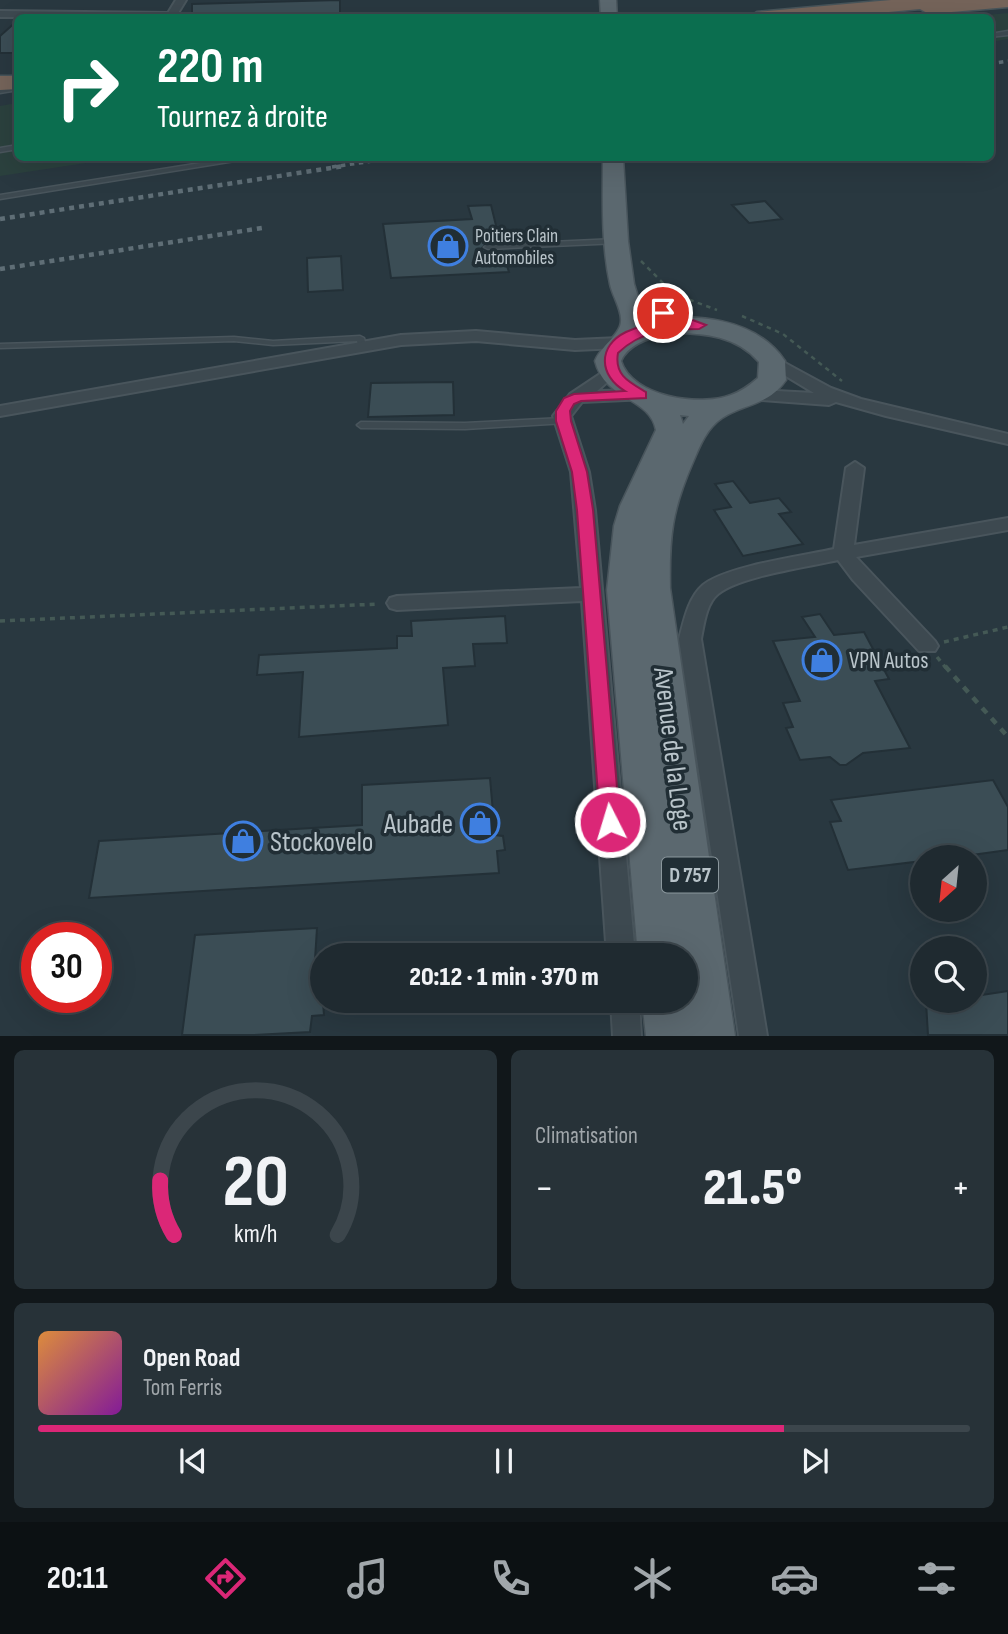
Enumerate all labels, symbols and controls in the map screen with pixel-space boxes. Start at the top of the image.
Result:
text: 220 m [157,38,263,97]
icon: right [42,42,133,133]
text: Tournez à droite [157,98,328,137]
shop icon: Poitiers Clain Automobiles [427,225,469,267]
place label: Poitiers Clain Automobiles [474,225,558,270]
pin [633,283,693,343]
icon: arrive [644,294,682,332]
shop icon: VPN Autos [801,639,843,681]
place label: VPN Autos [849,647,929,675]
street label: Avenue de la Loge [646,664,699,833]
position arrow [573,785,647,859]
shop icon: Aubade [459,802,501,844]
place label: Aubade [383,808,453,841]
shop icon: Stockovelo [222,820,264,862]
place label: Stockovelo [270,826,373,859]
north arrow [910,845,987,922]
map controls [910,845,987,1013]
road number: D 757 [662,858,718,892]
speed limit sign: 30 [21,922,112,1013]
button: search [910,936,987,1013]
text: 20:12 · 1 min · 370 m [409,962,599,993]
text: Climatisation [535,1122,638,1150]
text: 20 [222,1140,289,1228]
text: 21.5° [703,1157,802,1220]
text: − [535,1166,554,1211]
text: + [951,1166,970,1211]
text: km/h [234,1219,277,1250]
text: Open Road [143,1343,240,1374]
text: Tom Ferris [143,1374,222,1402]
icon: previous [174,1442,212,1480]
icon: pause [485,1442,523,1480]
icon: next [796,1442,834,1480]
icon: directions [201,1554,250,1603]
icon: music [343,1554,392,1603]
icon: phone [486,1554,535,1603]
icon: climate [628,1554,677,1603]
icon: car [770,1554,819,1603]
icon: filters [912,1554,961,1603]
text: 20:11 [47,1559,108,1598]

